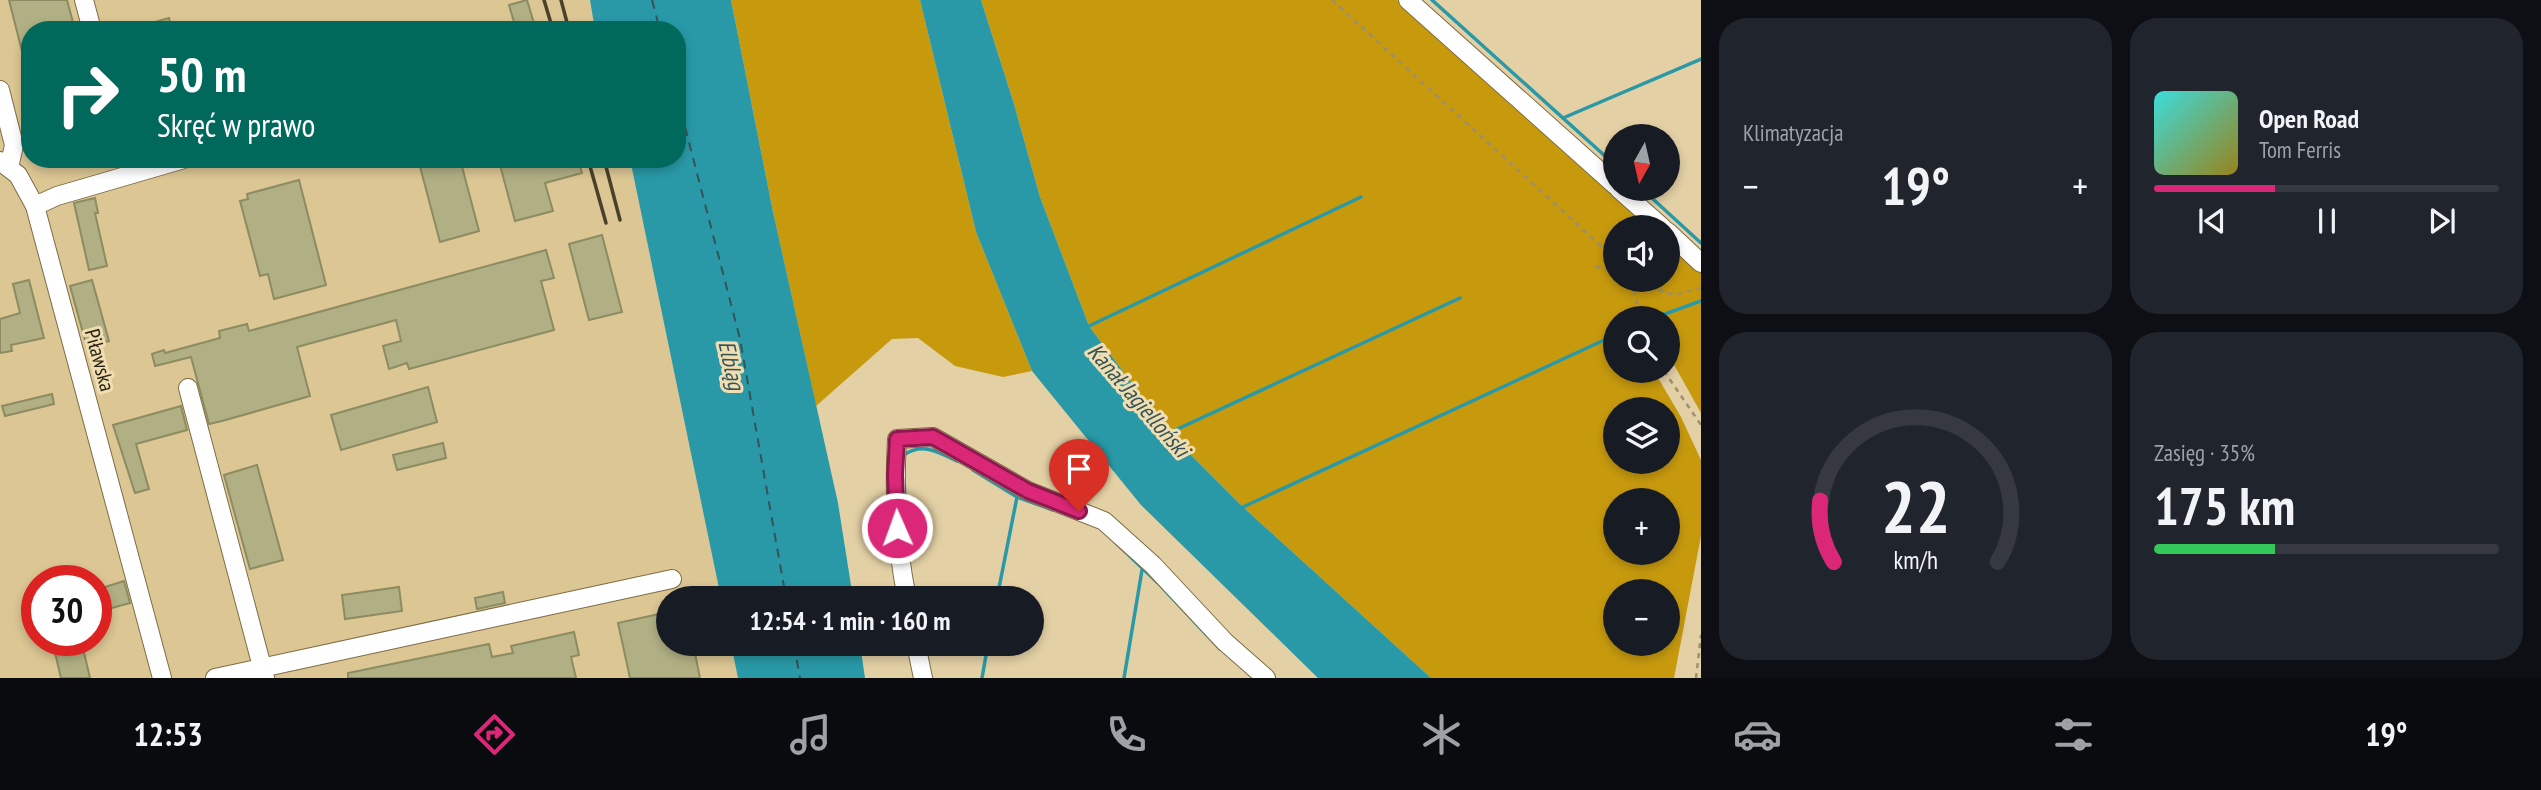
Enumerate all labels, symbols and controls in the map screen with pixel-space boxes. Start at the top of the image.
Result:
text: 50 m [157,42,246,106]
icon: right [42,49,133,140]
text: Open Road [2259,102,2359,135]
text: Skręć w prawo [157,104,315,146]
text: Klimatyzacja [1743,118,1843,147]
north arrow [1603,124,1680,201]
map controls [1603,124,1680,656]
text: Tom Ferris [2259,135,2341,164]
text: 19° [1881,152,1950,219]
text: − [1743,161,1759,210]
text: + [2072,161,2088,210]
icon: previous [2193,202,2231,240]
icon: pause [2308,202,2346,240]
icon: next [2423,202,2461,240]
button: sound [1603,215,1680,292]
button: search [1603,306,1680,383]
street label: Piławska [79,326,121,394]
water label: Kanał Jagielloński [1082,337,1198,465]
water label: Elbląg [712,338,752,394]
button: layers [1603,397,1680,474]
text: Zasięg · 35% [2154,438,2255,467]
pin [1049,439,1109,511]
icon: arrive [1060,450,1098,488]
text: 22 [1881,458,1950,552]
text: 175 km [2154,472,2295,539]
button: + [1603,488,1680,565]
position arrow [860,491,934,565]
text: km/h [1893,544,1938,576]
speed limit sign: 30 [21,565,112,656]
button: − [1603,579,1680,656]
text: 12:54 · 1 min · 160 m [750,604,950,637]
icon: directions [470,710,519,759]
icon: music [786,710,835,759]
icon: phone [1102,710,1151,759]
icon: climate [1417,710,1466,759]
icon: car [1733,710,1782,759]
icon: filters [2049,710,2098,759]
text: 12:53 [133,713,203,755]
text: 19° [2365,713,2408,755]

